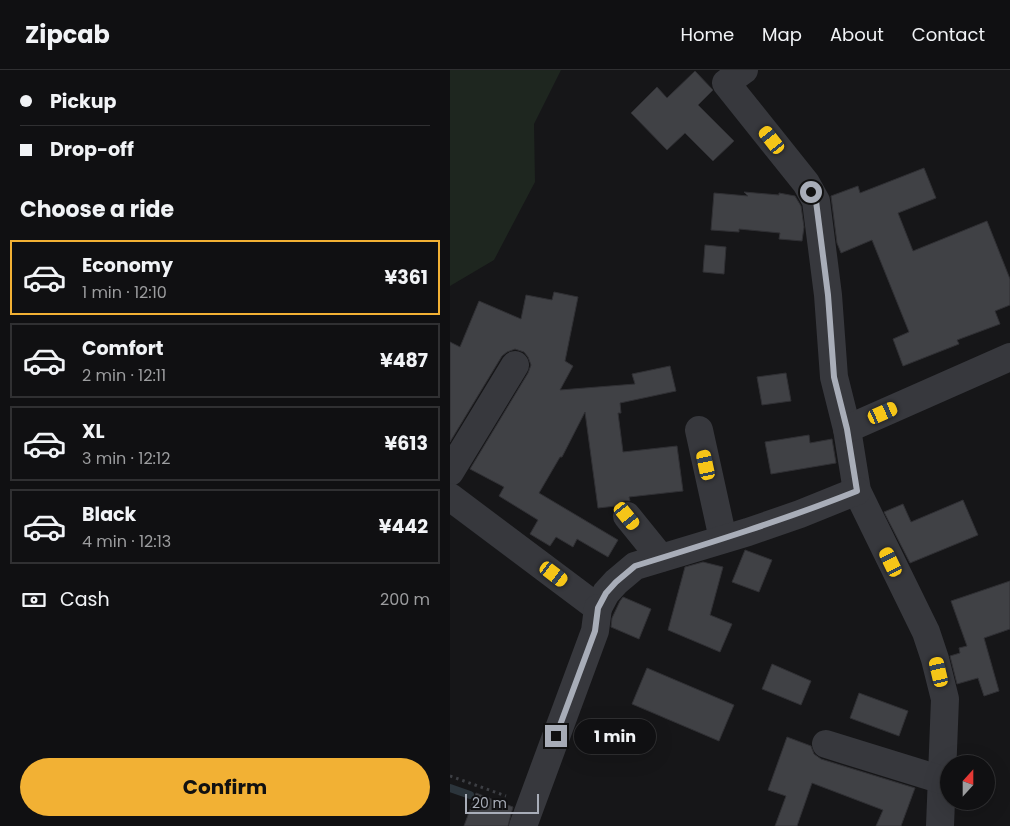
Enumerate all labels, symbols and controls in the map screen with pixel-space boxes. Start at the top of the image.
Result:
text: Zipcab [25,18,110,51]
text: Home [680,22,734,47]
text: Map [762,22,802,47]
text: About [830,22,884,47]
text: Contact [912,22,985,47]
text: Pickup [50,88,116,115]
car [756,124,787,156]
text: Drop-off [50,136,134,163]
route start [800,181,822,203]
text: Choose a ride [20,194,174,225]
text: Economy [82,252,173,279]
icon: car [22,255,67,300]
text: ¥361 [385,264,428,291]
text: 1 min · 12:10 [82,281,167,304]
text: Comfort [82,335,164,362]
icon: car [22,338,67,383]
text: ¥487 [380,347,428,374]
text: 2 min · 12:11 [82,364,166,387]
car [866,400,899,426]
text: XL [82,418,105,445]
icon: car [22,421,67,466]
text: ¥613 [385,430,428,457]
text: 3 min · 12:12 [82,447,170,470]
car [695,449,716,481]
car [611,500,642,532]
text: Black [82,501,136,528]
icon: car [22,504,67,549]
text: ¥442 [379,513,428,540]
text: 4 min · 12:13 [82,530,171,553]
car [877,545,904,579]
car [537,559,570,589]
icon: cash [20,586,48,614]
text: Cash [60,586,110,613]
text: 200 m [380,588,430,611]
car [928,656,949,688]
callout: 1 min [574,718,656,754]
route end [545,725,567,747]
text: 1 min [594,725,636,748]
north arrow [940,755,995,810]
map controls [940,755,995,810]
button: Confirm [20,758,430,816]
scale bar [465,791,539,814]
text: 20 m [472,793,507,813]

